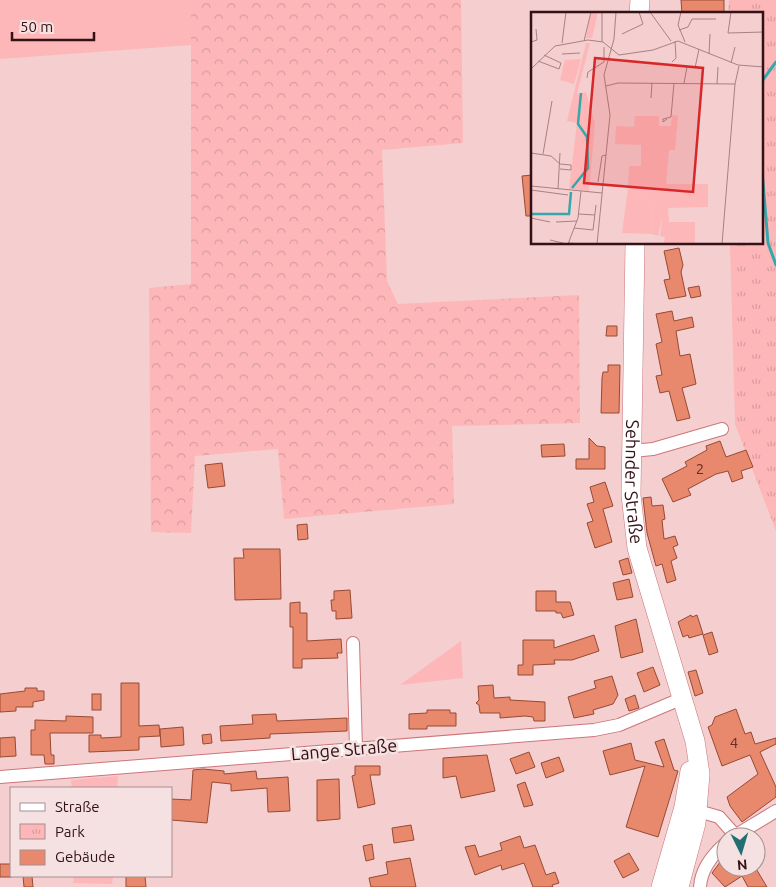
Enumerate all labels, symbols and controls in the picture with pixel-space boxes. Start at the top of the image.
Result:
scale bar [12,10,95,42]
inset map [531,12,764,245]
text: 50 m [20,18,53,35]
street label: Sehnder Straße [622,419,647,545]
house number: 2 [696,460,704,477]
street label: Lange Straße [290,734,398,764]
house number: 4 [730,734,738,751]
legend [10,787,172,877]
text: Straße [55,798,99,815]
text: Park [55,823,85,840]
north arrow [716,827,766,877]
text: Gebäude [55,848,115,865]
text: N [736,857,748,873]

